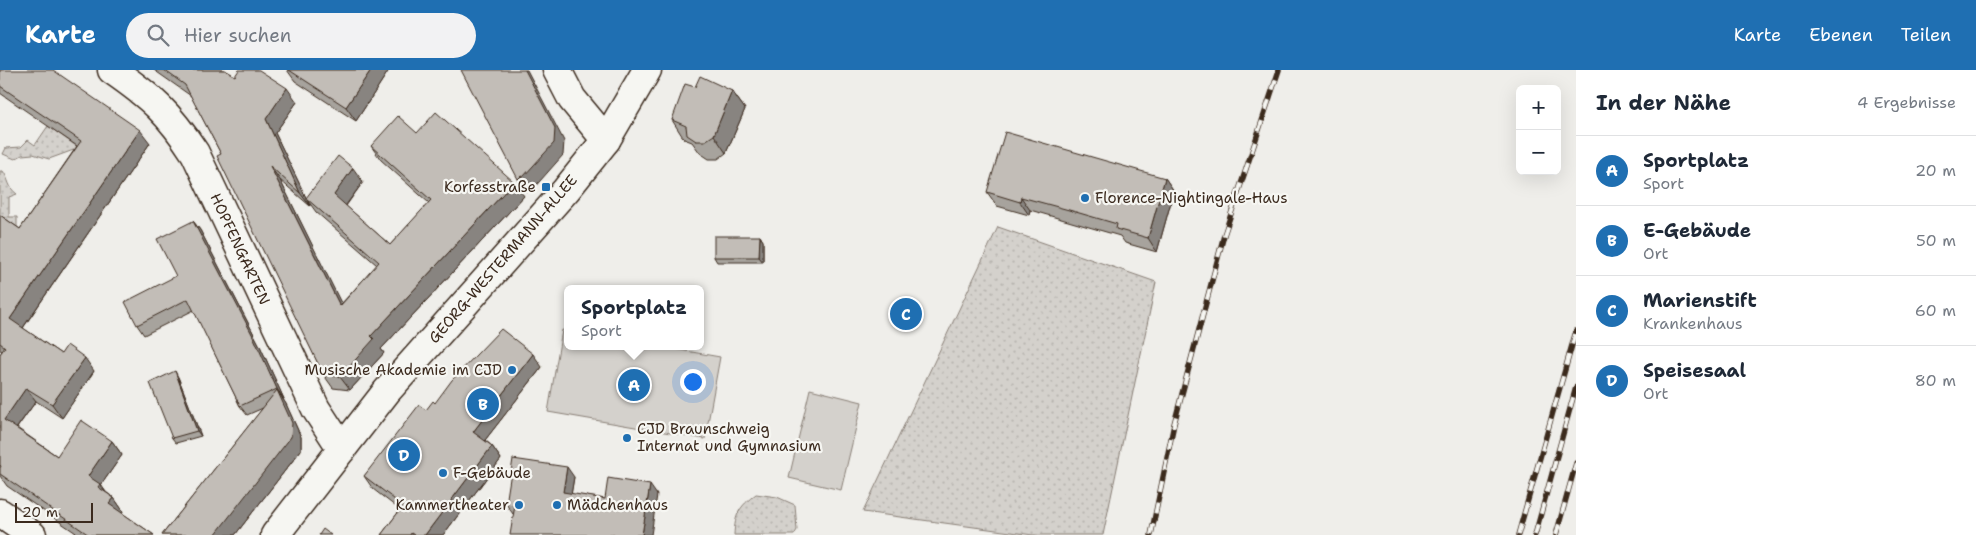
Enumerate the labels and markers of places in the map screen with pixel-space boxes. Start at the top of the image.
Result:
place label: Korfesstraße [444,177,536,197]
marker: Korfesstraße [540,181,552,193]
place label: Florence-Nightingale-Haus [1095,188,1288,208]
marker: Florence-Nightingale-Haus [1079,192,1091,204]
pin: C [890,295,922,333]
place label: Musische Akademie im CJD [305,360,502,380]
marker: Musische Akademie im CJD [506,364,518,376]
pin: A [618,366,650,404]
pin: B [467,385,499,423]
place label: CJD Braunschweig Internat und Gymnasium [637,419,821,456]
marker: CJD Braunschweig Internat und Gymnasium [621,432,633,444]
pin: D [388,436,420,474]
place label: F-Gebäude [453,463,531,483]
marker: F-Gebäude [437,467,449,479]
place label: Kammertheater [395,495,509,515]
place label: Mädchenhaus [567,495,668,515]
marker: Kammertheater [513,499,525,511]
marker: Mädchenhaus [551,499,563,511]

